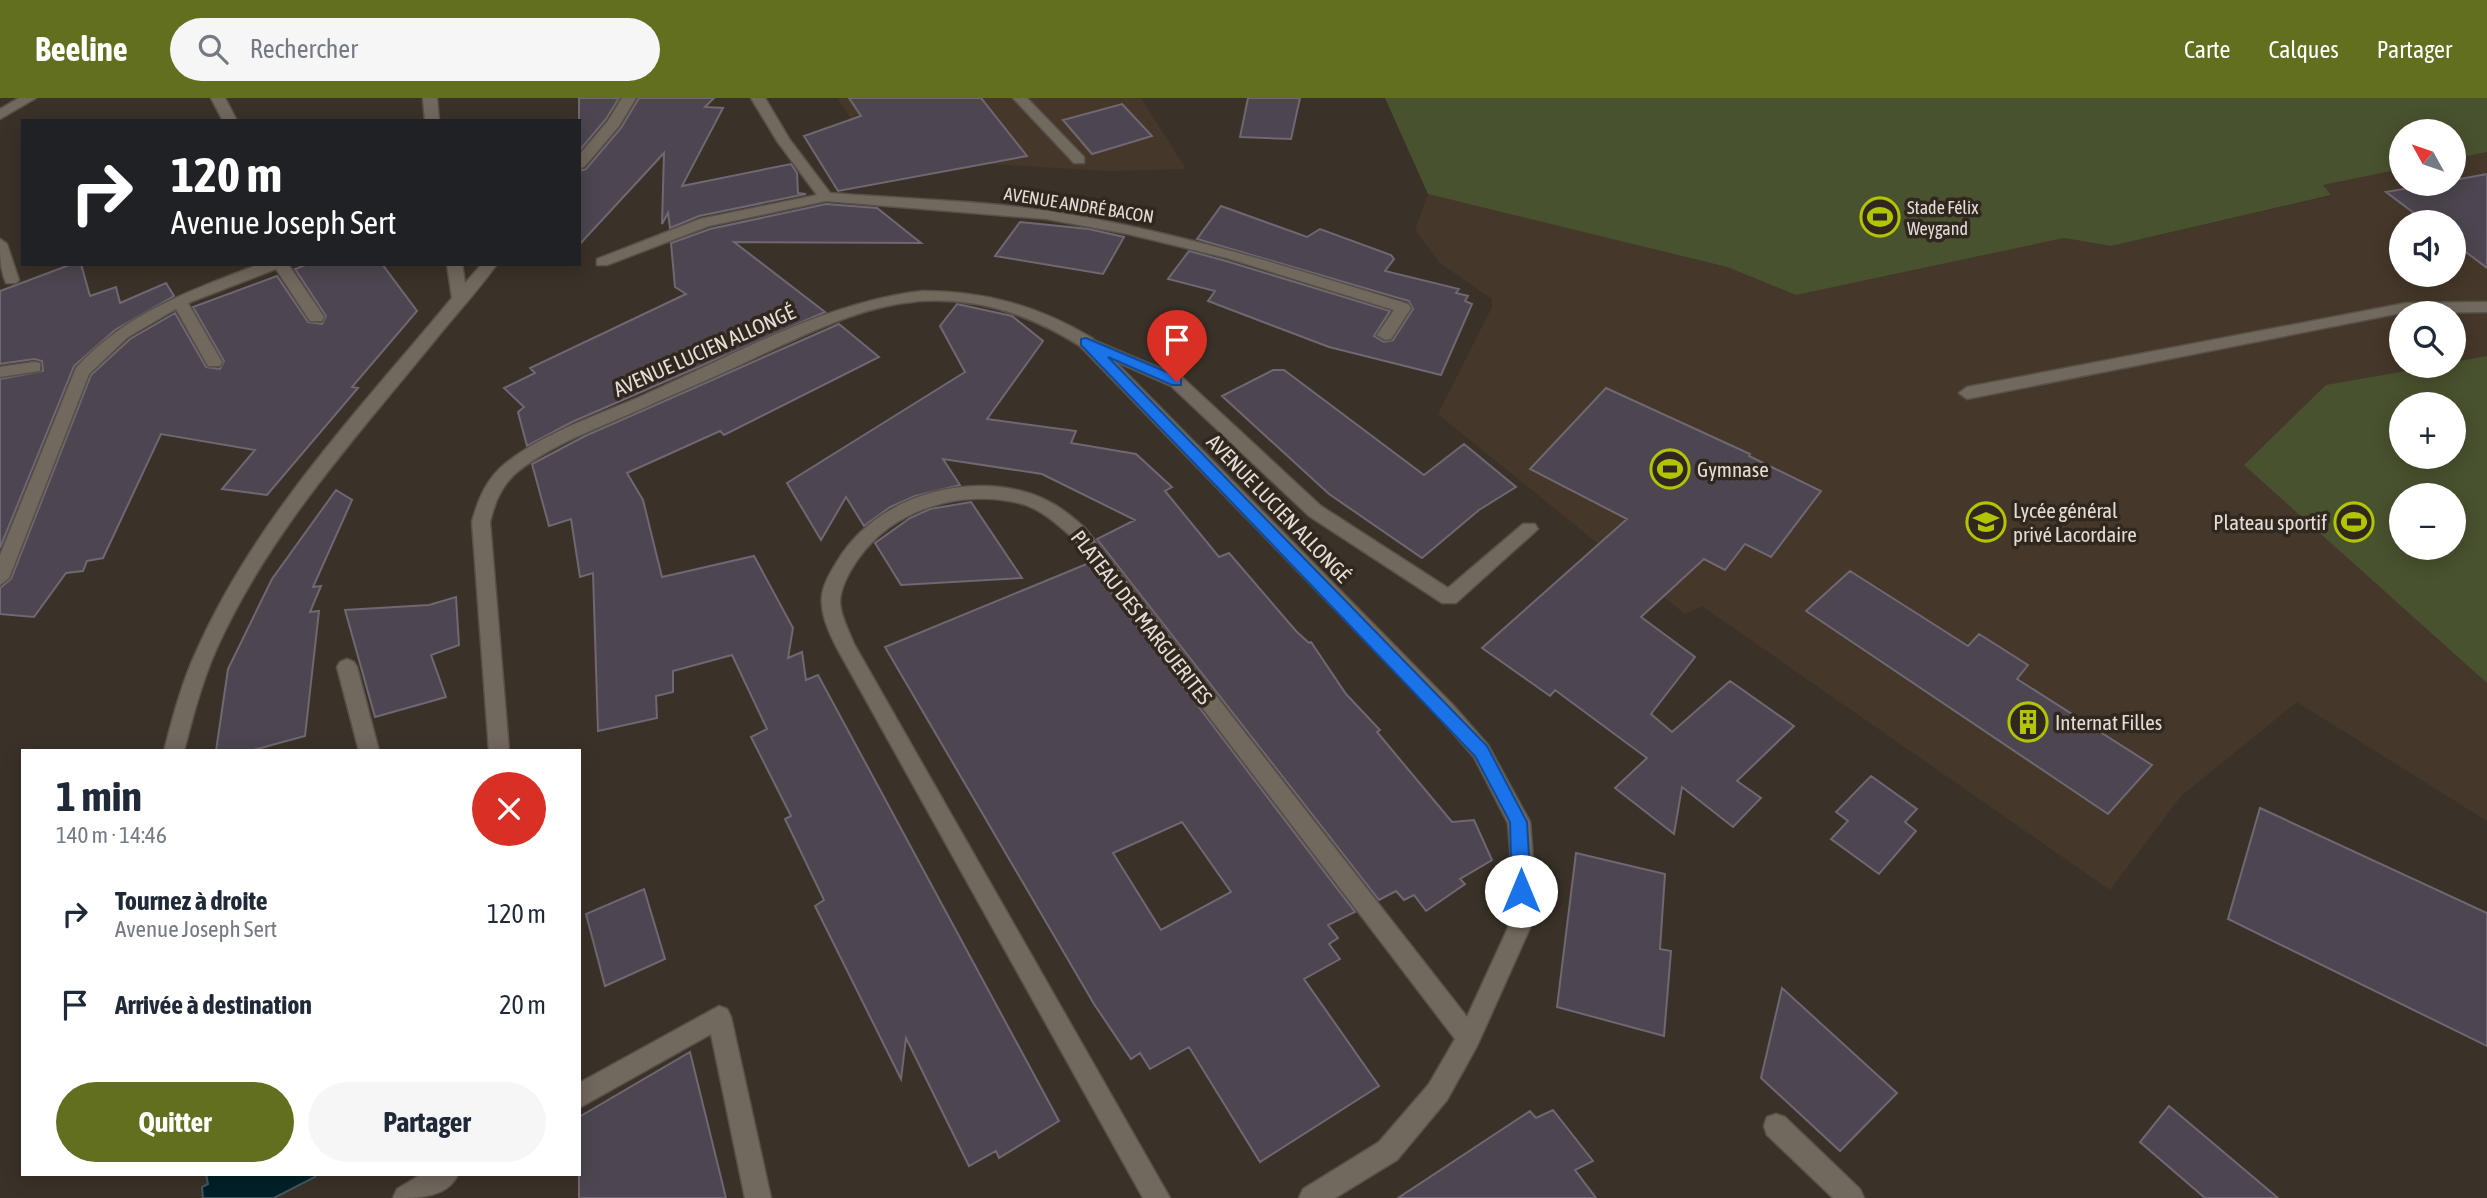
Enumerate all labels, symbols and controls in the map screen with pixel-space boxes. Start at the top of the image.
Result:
search box [170,18,660,81]
text: Beeline [35,30,128,68]
icon: search [194,30,232,68]
text: Rechercher [250,34,358,64]
text: Carte [2184,36,2230,63]
text: Calques [2268,36,2339,63]
text: Partager [2377,36,2452,63]
north arrow [2389,119,2466,196]
map controls [2389,119,2466,560]
text: 120 m [171,146,282,202]
icon: right [56,147,147,238]
street label: AVENUE ANDRÉ BACON [1003,183,1155,227]
sports icon: Stade Félix Weygand [1859,196,1901,238]
place label: Stade Félix Weygand [1907,197,1979,239]
text: Avenue Joseph Sert [171,204,396,241]
button: sound [2389,210,2466,287]
street label: AVENUE LUCIEN ALLONGÉ [610,299,798,401]
button: search [2389,301,2466,378]
pin [1147,310,1207,382]
icon: arrive [1158,321,1196,359]
button: + [2389,392,2466,469]
street label: AVENUE LUCIEN ALLONGÉ [1202,429,1356,587]
sports icon: Gymnase [1649,448,1691,490]
place label: Gymnase [1697,457,1769,481]
button: − [2389,483,2466,560]
place label: Lycée général privé Lacordaire [2013,498,2137,546]
school or university icon: Lycée général privé Lacordaire [1965,501,2007,543]
sports icon: Plateau sportif [2333,501,2375,543]
place label: Plateau sportif [2213,510,2327,534]
street label: PLATEAU DES MARGUERITES [1067,525,1217,709]
building icon: Internat Filles [2007,701,2049,743]
place label: Internat Filles [2055,710,2162,734]
text: 1 min [56,772,142,820]
button: close [472,772,546,846]
text: 140 m · 14:46 [56,822,167,848]
position arrow [1484,854,1558,928]
text: Tournez à droite [115,886,268,916]
icon: right [56,895,94,933]
text: 120 m [487,899,546,929]
text: Avenue Joseph Sert [115,916,277,942]
icon: arrive [56,986,94,1024]
text: Arrivée à destination [115,990,312,1020]
text: 20 m [499,990,546,1020]
button: Quitter [56,1082,294,1162]
button: Partager [308,1082,546,1162]

